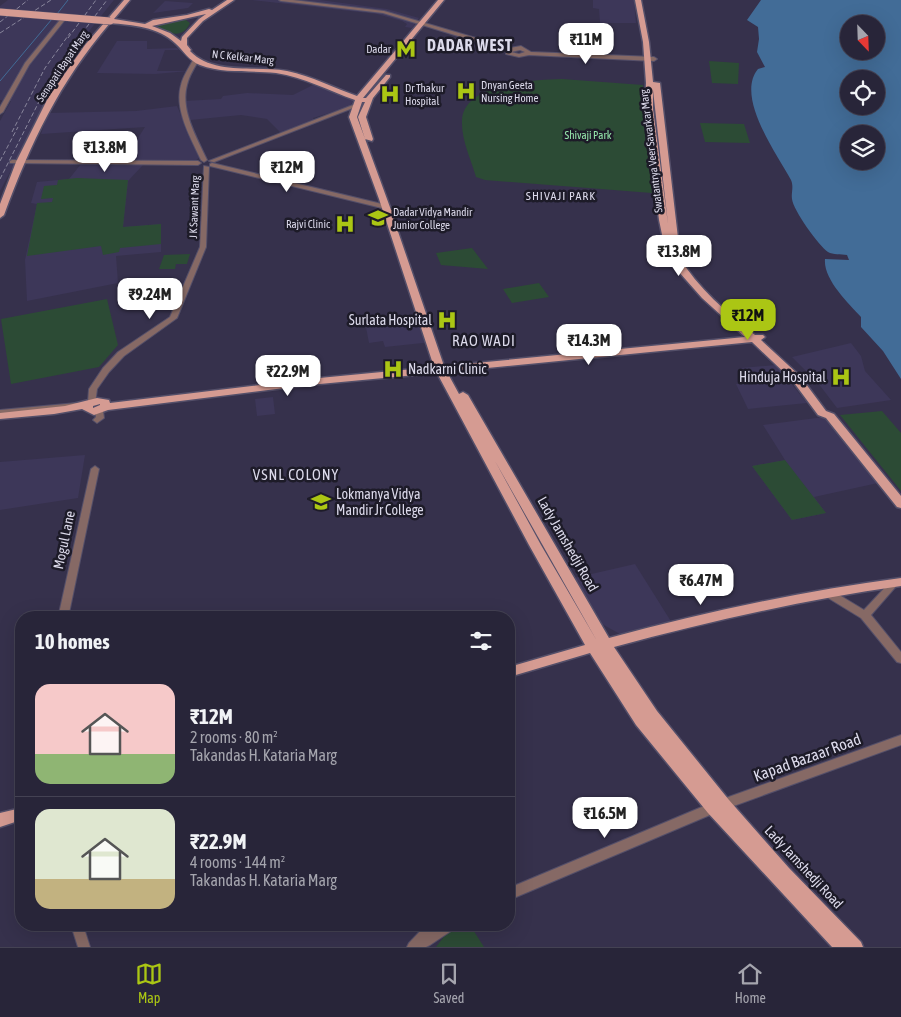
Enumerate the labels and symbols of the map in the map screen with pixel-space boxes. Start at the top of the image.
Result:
north arrow [840,15,885,60]
pin: ₹11M [556,22,616,65]
street label: Senapati Bapat Marg [34,28,90,104]
district label: DADAR WEST [427,36,513,54]
metro station icon: Dadar [395,38,417,60]
place label: Dadar [366,43,392,55]
street label: N C Kelkar Marg [211,48,275,66]
place label: Dnyan Geeta Nursing Home [481,79,539,104]
hospital icon: Dnyan Geeta Nursing Home [455,80,477,102]
place label: Dr Thakur Hospital [405,82,445,107]
hospital icon: Dr Thakur Hospital [379,83,401,105]
street label: Swatantrya Veer Savarkar Marg [637,88,665,213]
park label: Shivaji Park [565,129,612,141]
pin: ₹13.8M [64,130,146,173]
pin: ₹12M [257,150,317,193]
street label: J K Sawant Marg [187,175,201,239]
district label: SHIVAJI PARK [526,189,596,203]
place label: Dadar Vidya Mandir Junior College [393,206,473,231]
school or university icon: Dadar Vidya Mandir Junior College [367,207,389,229]
hospital icon: Rajvi Clinic [334,213,356,235]
place label: Rajvi Clinic [286,218,331,230]
pin: ₹13.8M [638,234,720,277]
pin: ₹9.24M [109,278,191,320]
pin: ₹12M [718,298,778,341]
hospital icon: Surlata Hospital [436,309,458,331]
place label: Surlata Hospital [349,312,432,328]
pin: ₹14.3M [548,324,630,366]
district label: RAO WADI [452,332,516,349]
pin: ₹22.9M [247,354,329,397]
hospital icon: Nadkarni Clinic [382,358,404,380]
place label: Nadkarni Clinic [408,361,487,377]
hospital icon: Hinduja Hospital [830,366,852,388]
place label: Hinduja Hospital [739,369,826,385]
district label: VSNL COLONY [253,466,339,483]
place label: Lokmanya Vidya Mandir Jr College [336,486,424,518]
school or university icon: Lokmanya Vidya Mandir Jr College [310,491,332,513]
street label: Lady Jamshedji Road [534,494,602,594]
street label: Mogul Lane [50,509,78,571]
pin: ₹6.47M [660,564,742,606]
street label: Kapad Bazaar Road [751,729,863,786]
pin: ₹16.5M [564,796,646,839]
street label: Lady Jamshedji Road [762,822,846,912]

